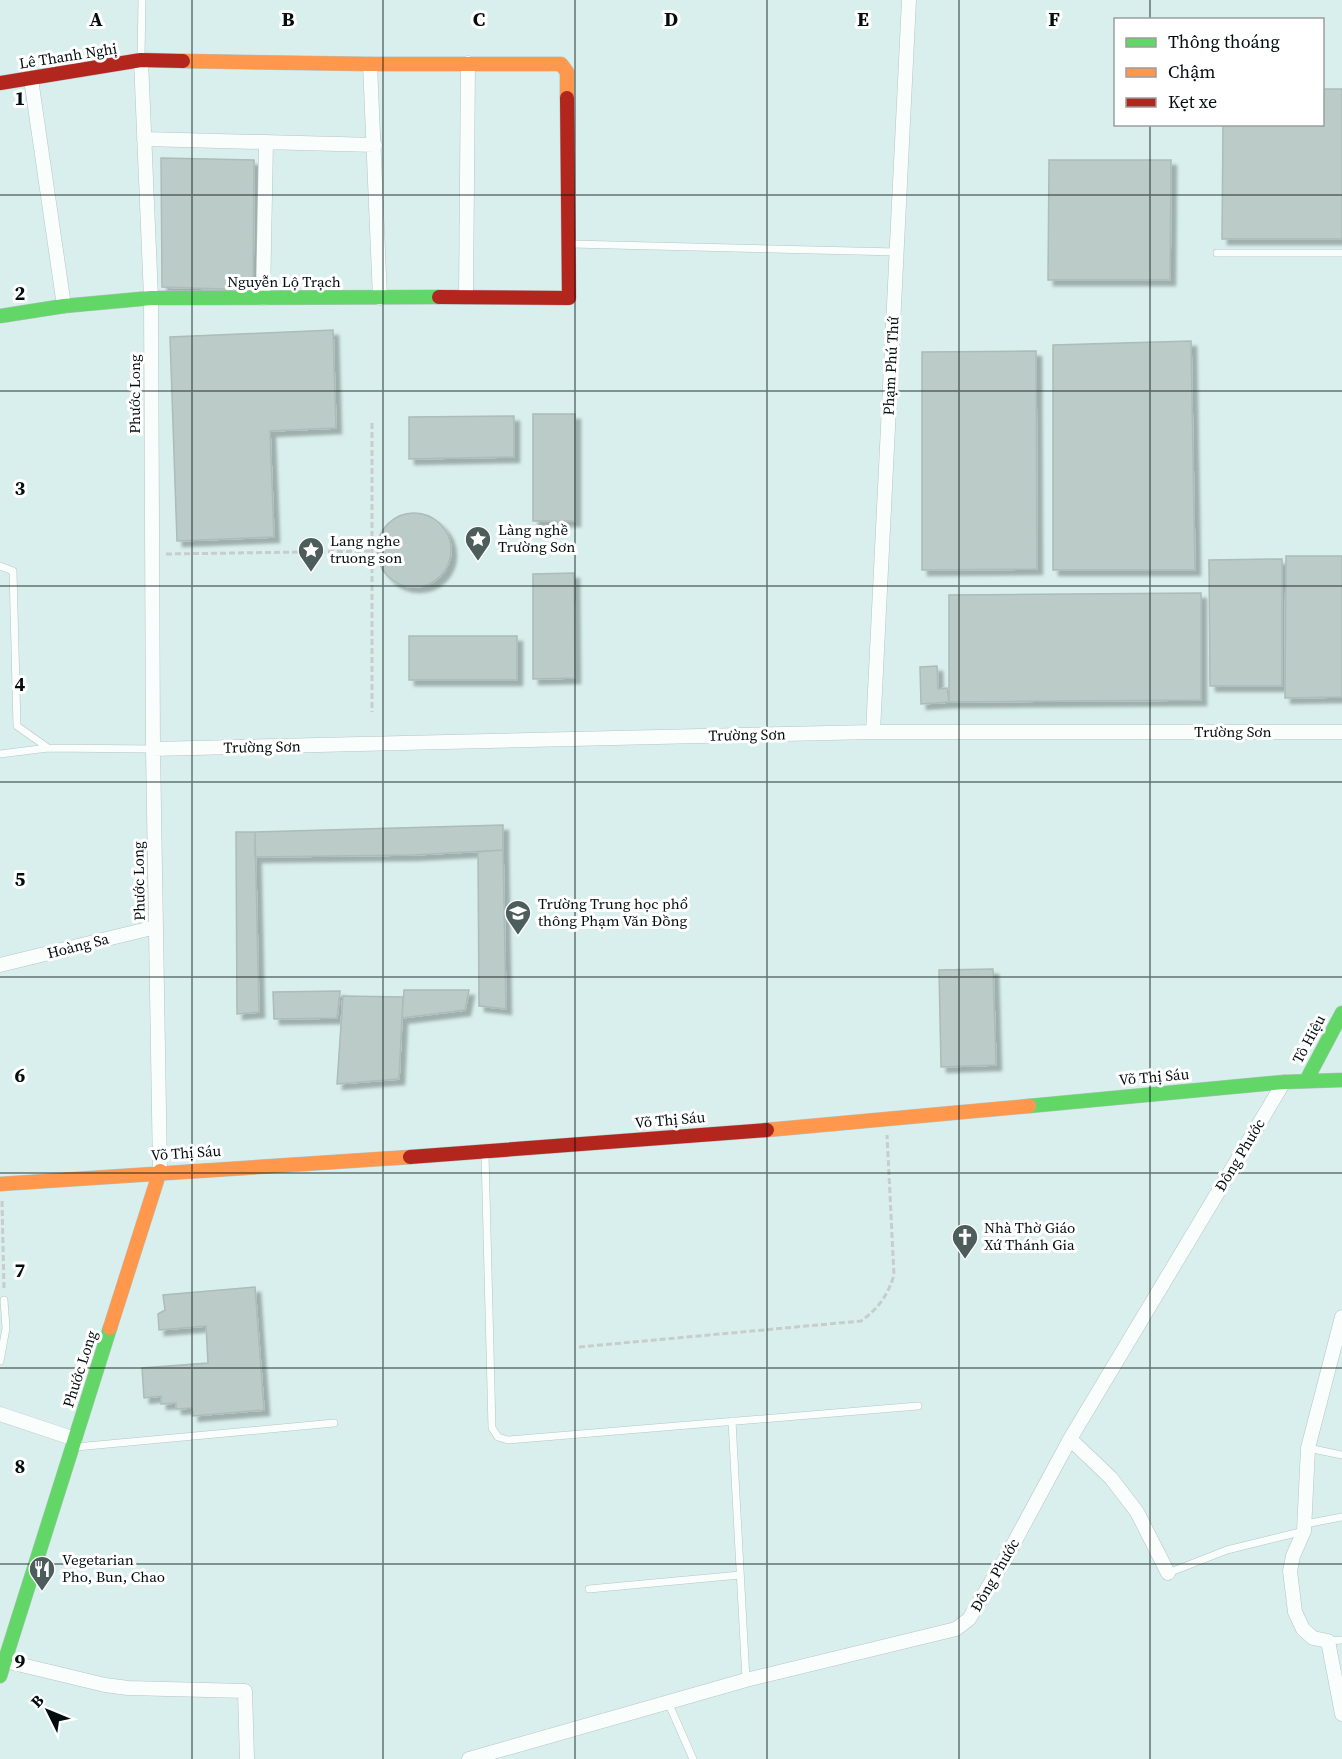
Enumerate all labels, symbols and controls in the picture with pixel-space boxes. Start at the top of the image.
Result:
text: A [89,5,103,33]
text: B [281,5,295,33]
text: C [473,5,485,33]
text: D [664,5,678,33]
text: E [857,5,869,33]
text: F [1048,5,1060,33]
legend [1114,18,1324,126]
text: Thông thoáng [1168,29,1280,54]
street label: Lê Thanh Nghị [17,37,118,74]
text: Chậm [1168,59,1215,84]
text: 1 [15,84,25,112]
text: Kẹt xe [1168,89,1217,114]
street label: Nguyễn Lộ Trạch [227,271,341,292]
text: 2 [15,279,26,307]
street label: Phạm Phú Thứ [877,316,904,416]
street label: Phước Long [124,354,145,434]
text: 3 [15,474,26,502]
place label: Làng nghề Trường Sơn [498,519,575,557]
place icon: Làng nghề Trường Sơn [463,524,493,562]
place label: Lang nghe truong son [330,530,402,568]
place icon: Lang nghe truong son [296,535,326,573]
text: 4 [15,670,26,698]
street label: Trường Sơn [1194,721,1272,742]
street label: Trường Sơn [708,723,786,746]
street label: Trường Sơn [223,735,301,758]
street label: Phước Long [127,841,150,921]
text: 5 [15,865,26,893]
place label: Trường Trung học phổ thông Phạm Văn Đồng [538,893,688,931]
school or university icon: Trường Trung học phổ thông Phạm Văn Đồng [503,898,533,936]
street label: Hoàng Sa [45,928,111,963]
street label: Tô Hiệu [1287,1010,1330,1067]
text: 6 [15,1061,26,1089]
street label: Võ Thị Sáu [1118,1063,1190,1090]
street label: Võ Thị Sáu [634,1106,706,1133]
street label: Đông Phước [1210,1114,1270,1195]
street label: Võ Thị Sáu [150,1140,222,1165]
place label: Nhà Thờ Giáo Xứ Thánh Gia [984,1217,1075,1255]
church icon: Nhà Thờ Giáo Xứ Thánh Gia [950,1222,980,1260]
text: 7 [15,1256,26,1284]
street label: Phước Long [57,1328,102,1410]
text: 8 [15,1452,25,1480]
street label: Đông Phước [965,1534,1024,1615]
place label: Vegetarian Pho, Bun, Chao [62,1549,165,1587]
restaurant icon: Vegetarian Pho, Bun, Chao [27,1554,57,1592]
text: 9 [15,1647,26,1675]
north arrow [18,1681,78,1741]
text: B [25,1689,49,1712]

